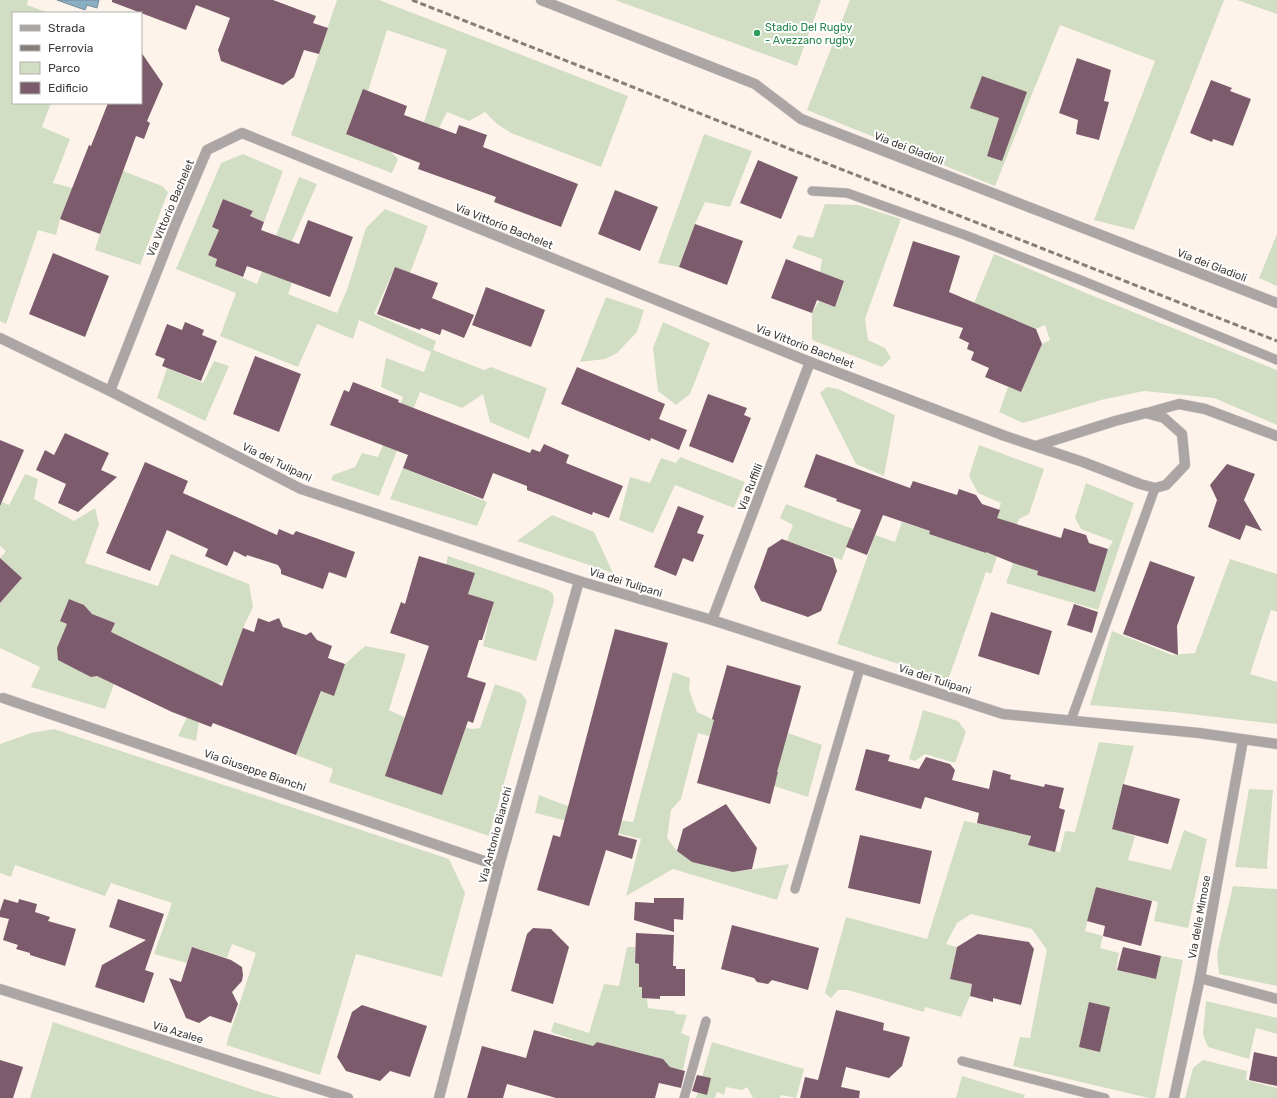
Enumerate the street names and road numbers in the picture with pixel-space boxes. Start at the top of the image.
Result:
street label: Via dei Gladioli [872,129,946,168]
street label: Via Vittorio Bachelet [144,157,197,259]
street label: Via Vittorio Bachelet [453,201,555,252]
street label: Via dei Gladioli [1175,246,1249,285]
street label: Via Vittorio Bachelet [754,322,857,371]
street label: Via dei Tulipani [240,440,314,485]
street label: Via Ruffilli [735,462,765,513]
street label: Via dei Tulipani [588,565,664,600]
street label: Via dei Tulipani [897,662,973,697]
street label: Via Giuseppe Bianchi [202,747,308,794]
street label: Via Antonio Bianchi [476,785,515,885]
street label: Via delle Mimose [1186,874,1213,960]
street label: Via Azalee [151,1019,205,1046]

